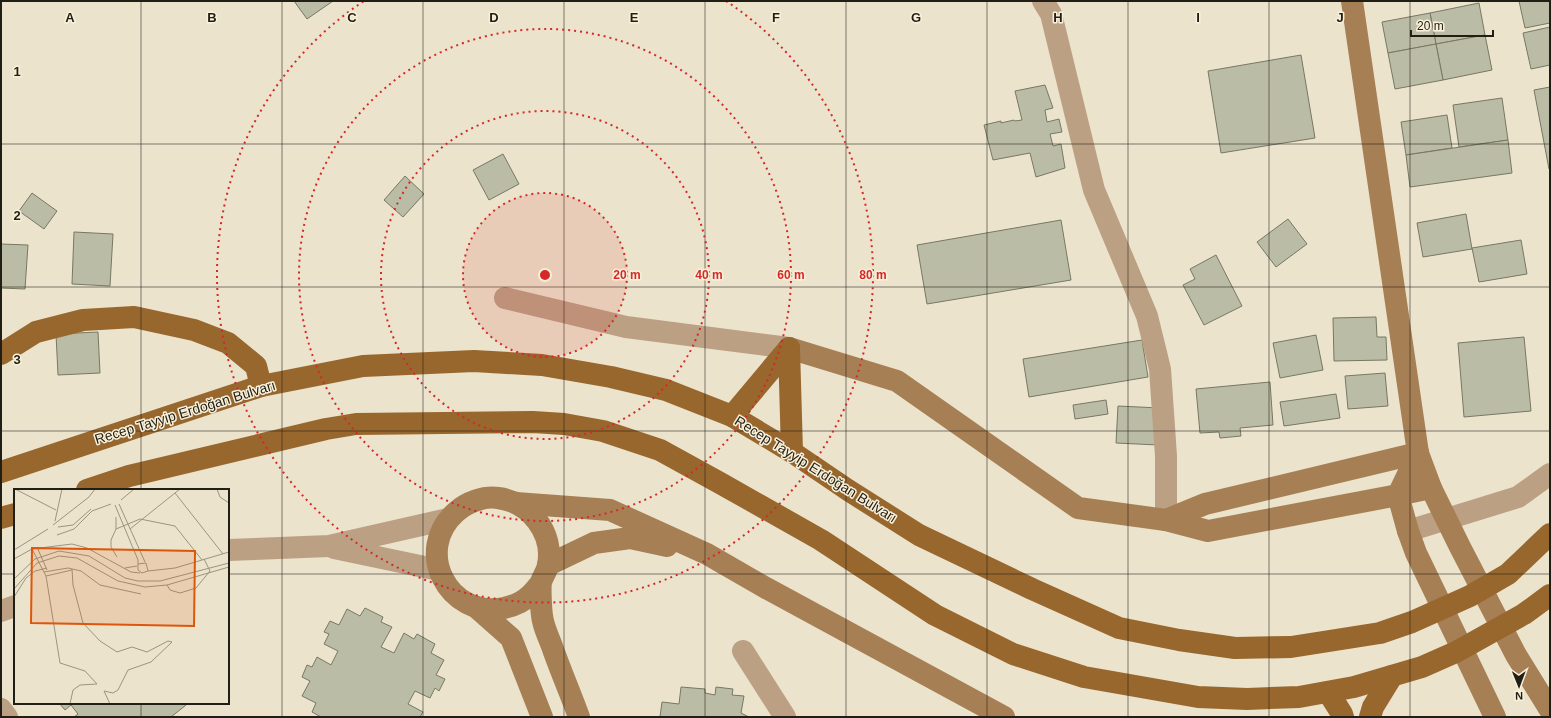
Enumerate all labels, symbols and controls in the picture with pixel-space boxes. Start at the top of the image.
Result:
text: A [65,10,75,25]
text: B [207,10,217,25]
text: C [347,10,357,25]
text: D [489,10,499,25]
text: E [630,10,639,25]
text: F [772,10,780,25]
text: G [911,10,921,25]
text: H [1053,10,1063,25]
text: I [1196,10,1200,25]
text: J [1336,10,1344,25]
scale bar [1411,12,1493,38]
text: 20 m [1417,19,1444,33]
text: 1 [13,64,21,79]
text: 2 [13,208,21,223]
centre of rings [538,268,552,282]
text: 20 m [613,268,641,282]
text: 40 m [695,268,723,282]
text: 60 m [777,268,805,282]
text: 80 m [859,268,887,282]
text: 3 [13,352,21,367]
street label: Recep Tayyip Erdoğan Bulvarı [93,377,277,447]
street label: Recep Tayyip Erdoğan Bulvarı [732,412,900,526]
inset map [14,489,229,704]
north arrow [1499,666,1539,706]
text: N [1515,690,1523,702]

